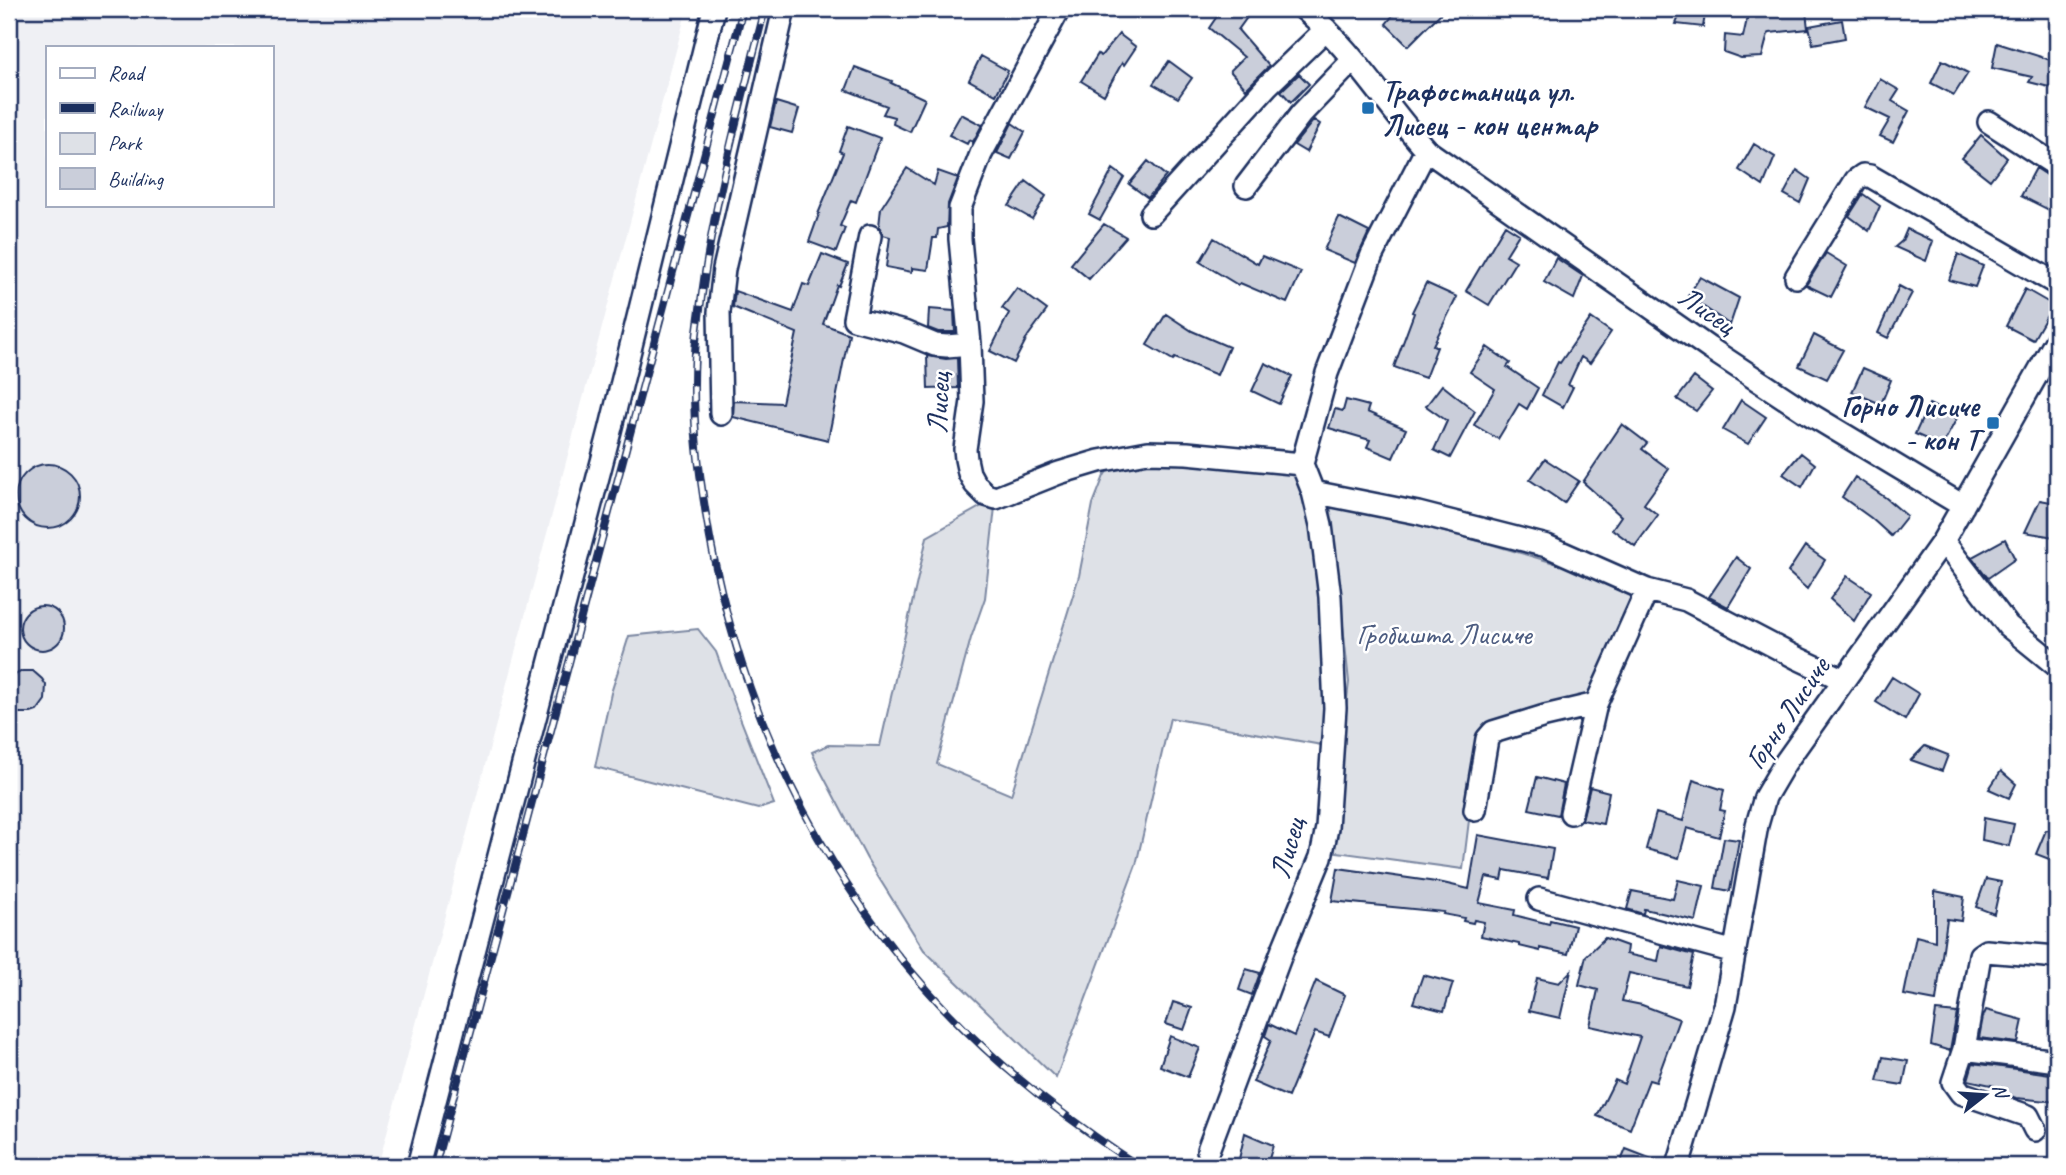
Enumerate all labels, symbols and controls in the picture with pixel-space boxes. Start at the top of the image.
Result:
legend [46,46,273,206]
text: Road [108,60,147,86]
place label: Трафостаница ул. Лисец - кон центар [1382,72,1600,144]
text: Railway [108,96,164,122]
marker: Трафостаница ул. Лисец - кон центар [1360,100,1376,116]
text: Park [108,130,143,156]
text: Building [108,166,165,192]
street label: Лисец [1671,277,1744,344]
street label: Лисец [917,370,959,435]
place label: Горно Лисиче - кон Т [1841,387,1985,459]
marker: Горно Лисиче - кон Т [1985,415,2001,431]
park label: Гробишта Лисиче [1357,615,1534,653]
street label: Горно Лисиче [1736,648,1839,776]
street label: Лисец [1260,812,1314,883]
north arrow [1951,1060,2021,1130]
text: N [1987,1081,2014,1103]

